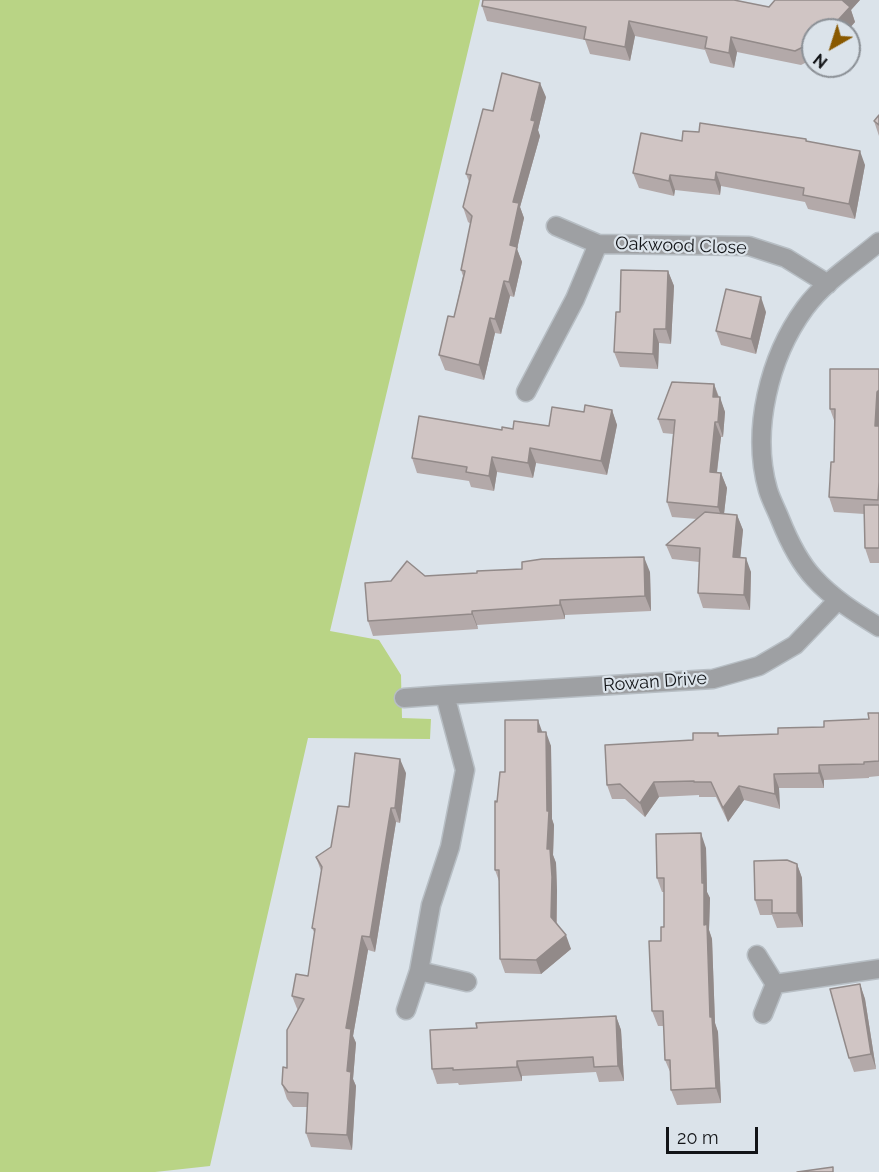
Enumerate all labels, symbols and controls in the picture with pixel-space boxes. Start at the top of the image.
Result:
north arrow [801,18,861,78]
text: N [810,50,831,72]
street label: Oakwood Close [615,233,747,259]
street label: Rowan Drive [602,668,708,696]
scale bar [669,1115,760,1153]
text: 20 m [677,1127,719,1148]

